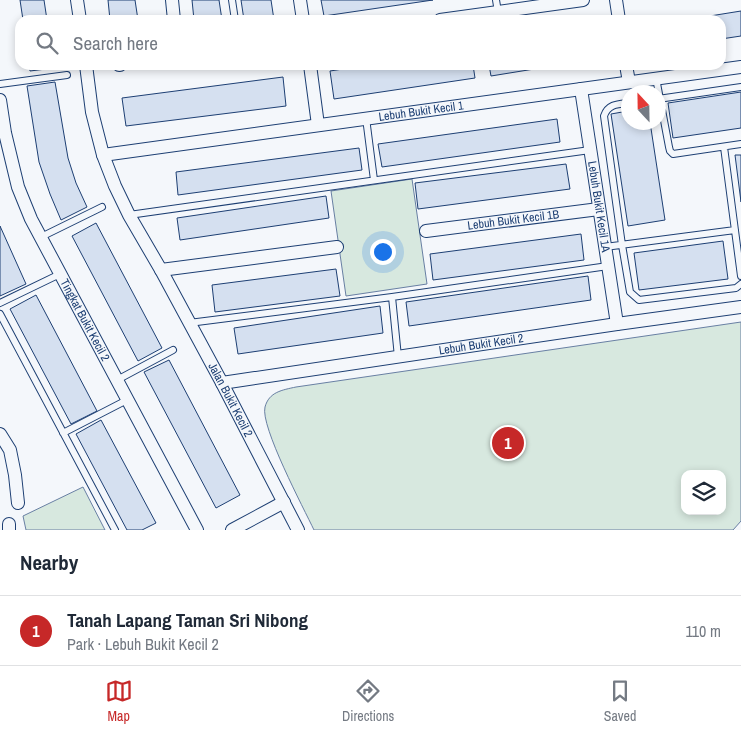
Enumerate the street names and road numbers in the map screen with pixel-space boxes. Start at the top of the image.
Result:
street label: Lebuh Bukit Kecil 1 [378,97,465,125]
street label: Lebuh Bukit Kecil 1A [584,160,614,254]
street label: Lebuh Bukit Kecil 1B [467,206,560,234]
street label: Tingkat Bukit Kecil 2 [56,276,113,364]
street label: Lebuh Bukit Kecil 2 [438,330,525,359]
street label: Jalan Bukit Kecil 2 [204,360,256,440]

